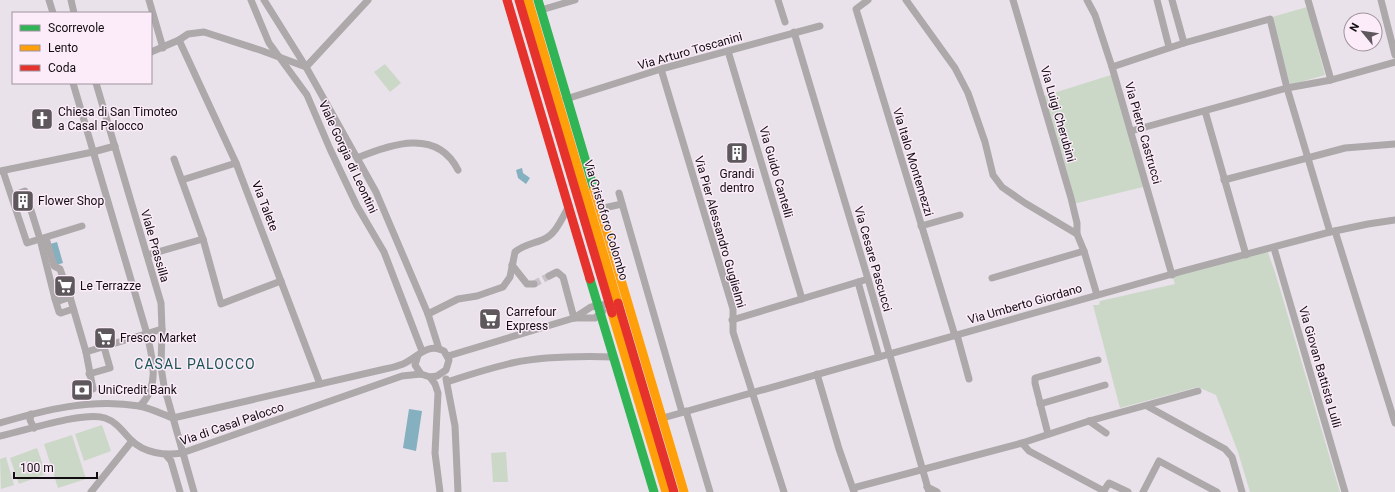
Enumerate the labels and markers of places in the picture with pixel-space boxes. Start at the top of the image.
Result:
place label: Chiesa di San Timoteo a Casal Palocco [58,105,178,133]
church icon: Chiesa di San Timoteo a Casal Palocco [29,106,55,132]
building icon: Grandi dentro [724,140,750,166]
place label: Grandi dentro [720,167,754,195]
building icon: Flower Shop [10,188,36,214]
place label: Flower Shop [38,194,104,208]
supermarket icon: Le Terrazze [52,273,78,299]
place label: Le Terrazze [80,279,141,293]
place label: Carrefour Express [506,305,556,333]
supermarket icon: Carrefour Express [477,306,503,332]
supermarket icon: Fresco Market [92,325,118,351]
place label: Fresco Market [120,331,196,345]
bank icon: UniCredit Bank [69,377,95,403]
place label: UniCredit Bank [98,383,178,397]

